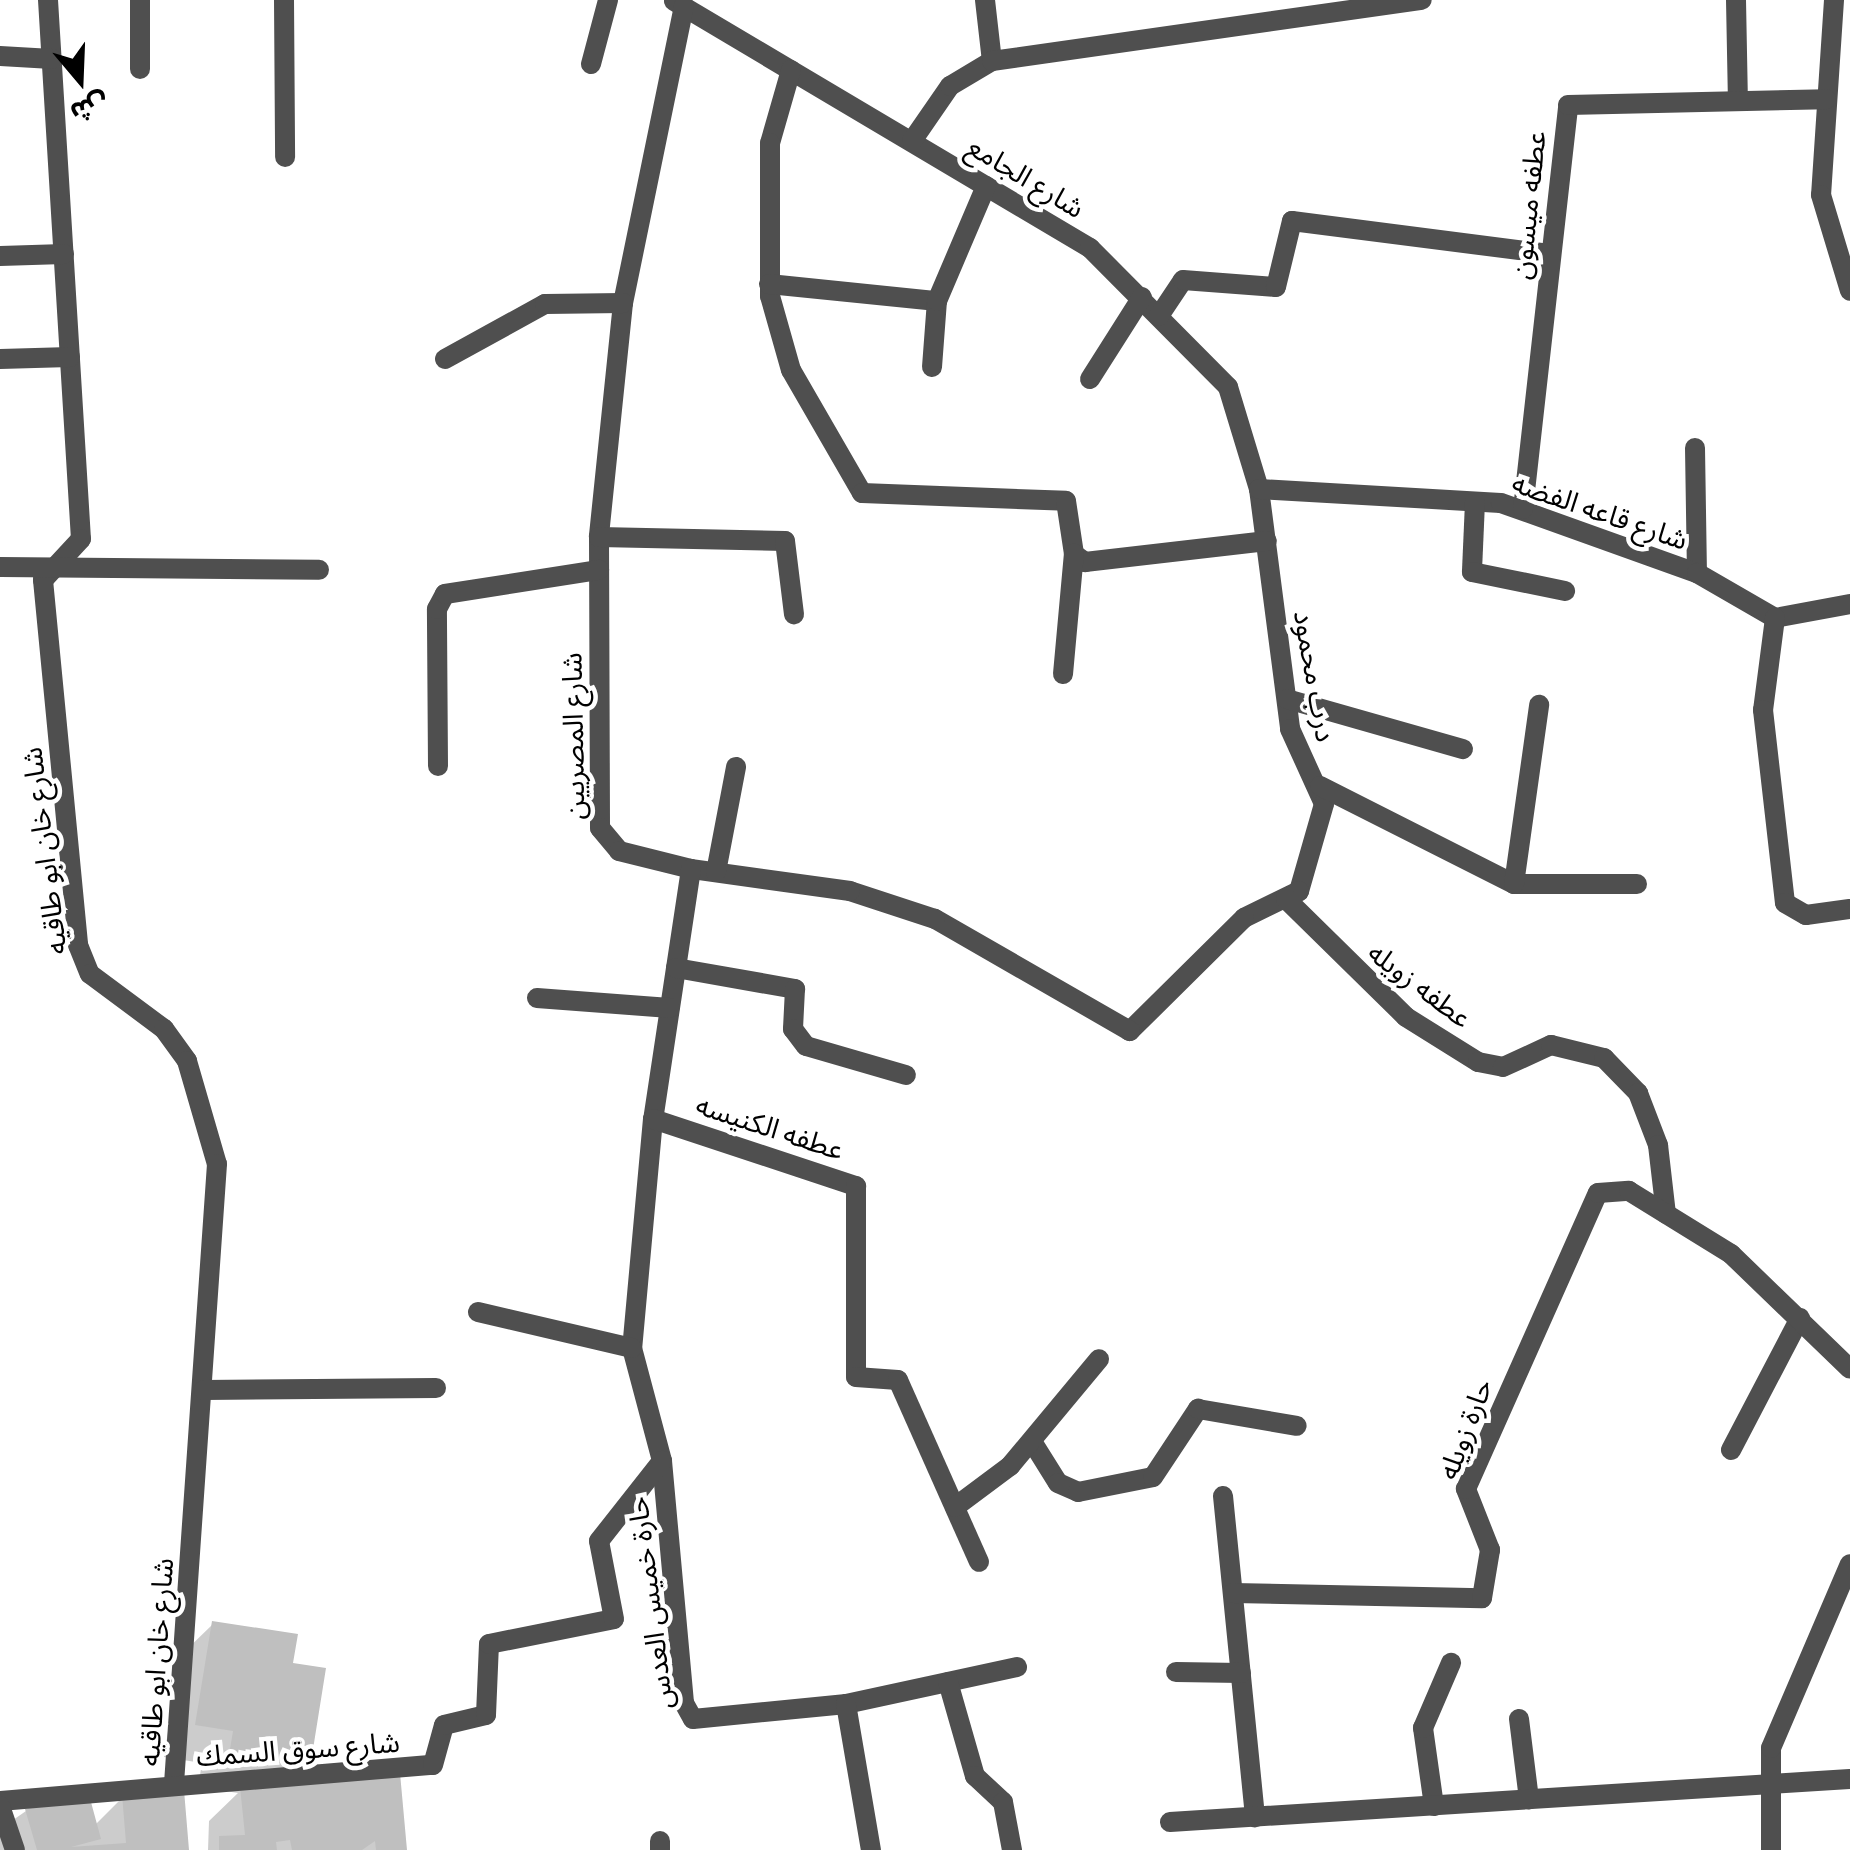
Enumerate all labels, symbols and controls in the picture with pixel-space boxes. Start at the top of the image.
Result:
north arrow [30,30,130,130]
text: ش [65,84,114,133]
street label: شارع الجامع [961,129,1091,225]
street label: عطفه ميسون [1503,129,1553,281]
street label: شارع قاعه الفضه [1508,465,1692,557]
street label: درب محمود [1287,608,1343,744]
street label: شارع المصريين [555,652,591,820]
street label: شارع خان ابو طاقيه [15,745,73,957]
street label: عطفه زويله [1362,935,1478,1035]
street label: عطفه الكنيسه [692,1087,848,1167]
street label: حارة زويله [1431,1374,1499,1484]
street label: حارة خميس العدس [620,1495,680,1711]
street label: شارع خان ابو طاقيه [132,1557,180,1767]
street label: شارع سوق السمك [195,1725,401,1773]

